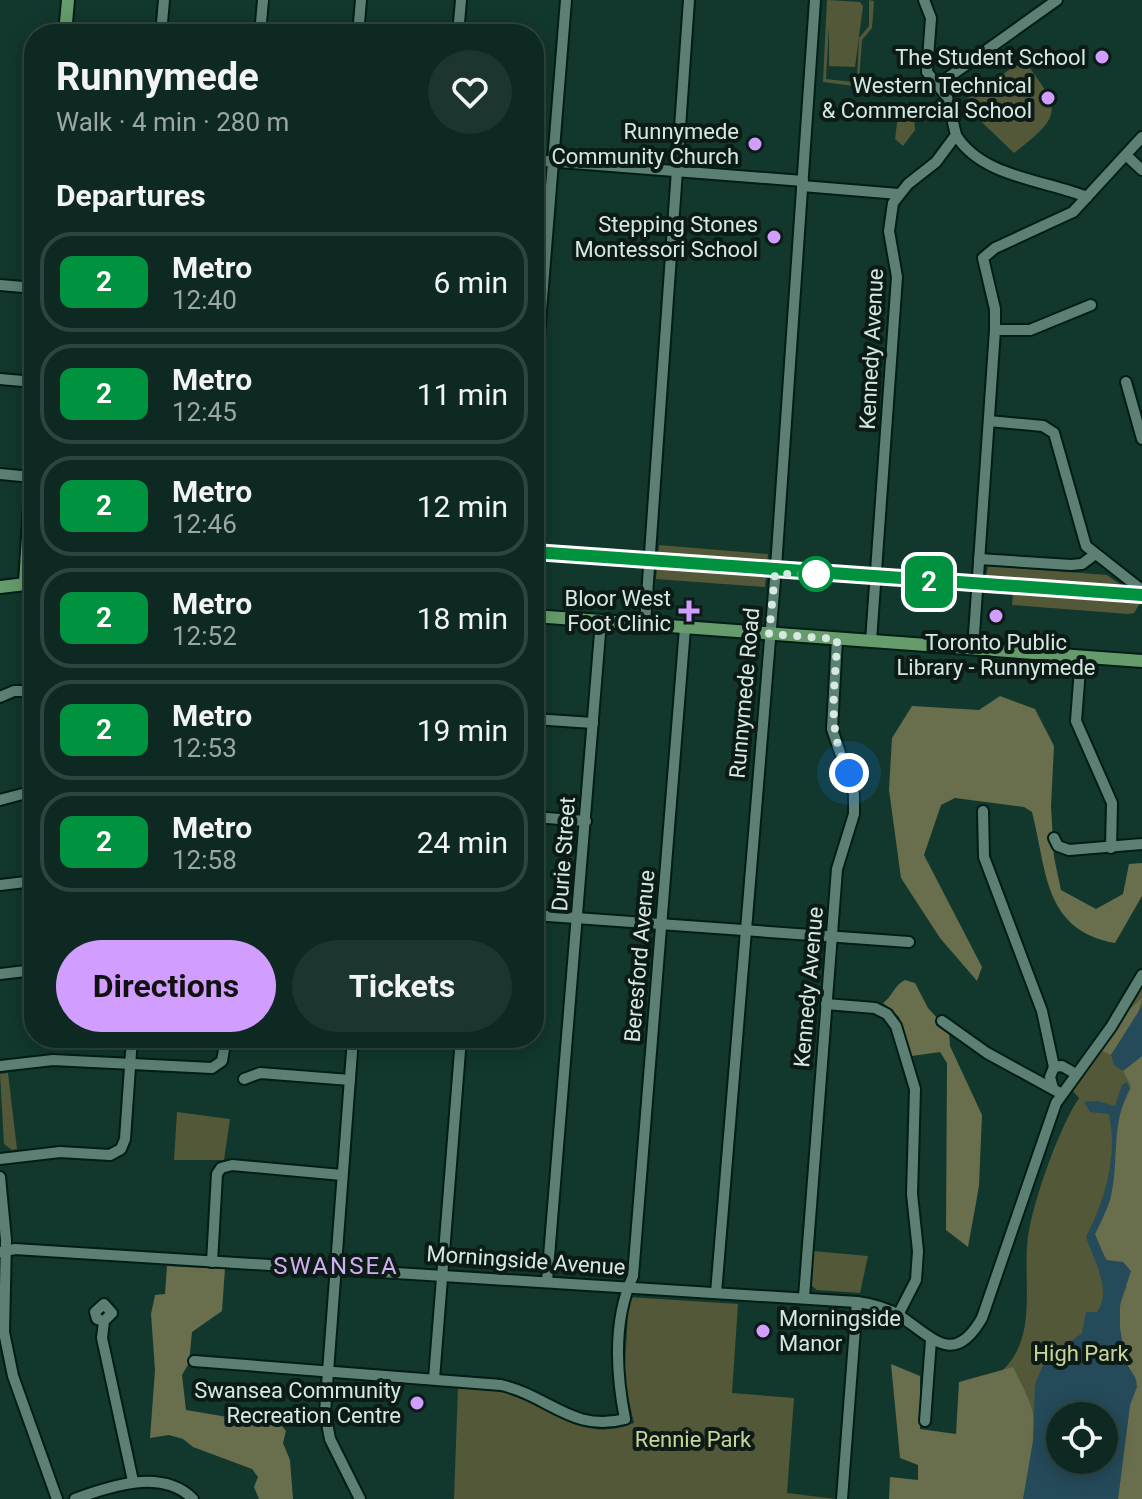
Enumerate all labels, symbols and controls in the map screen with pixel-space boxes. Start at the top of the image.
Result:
place label: The Student School [895,45,1086,70]
marker: The Student School [1093,48,1111,66]
button: heart [428,50,512,134]
text: Runnymede [56,55,259,99]
place label: Western Technical & Commercial School [822,73,1032,123]
marker: Western Technical & Commercial School [1039,89,1057,107]
text: Walk · 4 min · 280 m [56,107,289,137]
place label: Runnymede Community Church [551,119,739,169]
marker: Runnymede Community Church [746,135,764,153]
text: Departures [56,178,206,213]
place label: Stepping Stones Montessori School [575,212,758,262]
marker: Stepping Stones Montessori School [765,228,783,246]
text: Metro [172,250,252,285]
text: 2 [96,265,112,298]
text: 6 min [434,265,508,300]
street label: Kennedy Avenue [855,268,888,430]
text: 12:40 [172,285,237,315]
text: Metro [172,362,252,397]
text: 2 [96,377,112,410]
text: 11 min [417,377,508,412]
text: 12:45 [172,397,237,427]
text: Metro [172,474,252,509]
text: 2 [96,489,112,522]
text: 12 min [417,489,508,524]
text: 12:46 [172,509,237,539]
line badge: 2 [903,556,955,608]
unlabelled marker [799,557,833,591]
text: 2 [921,565,937,598]
text: Metro [172,586,252,621]
place label: Bloor West Foot Clinic [565,586,671,636]
marker: Bloor West Foot Clinic [678,600,700,622]
text: 2 [96,601,112,634]
text: 18 min [417,601,508,636]
street label: Runnymede Road [725,607,764,779]
marker: Toronto Public Library - Runnymede [987,607,1005,625]
text: 12:52 [172,621,237,651]
place label: Toronto Public Library - Runnymede [896,630,1096,680]
text: Metro [172,698,252,733]
text: 2 [96,713,112,746]
text: 19 min [417,713,508,748]
text: 12:53 [172,733,237,763]
your location [829,753,869,793]
street label: Durie Street [547,796,580,912]
text: Metro [172,810,252,845]
text: 2 [96,825,112,858]
text: 24 min [417,825,508,860]
text: 12:58 [172,845,237,875]
street label: Beresford Avenue [620,869,659,1043]
street label: Kennedy Avenue [789,906,828,1069]
button: Directions [56,940,276,1032]
button: Tickets [292,940,512,1032]
street label: Morningside Avenue [426,1241,626,1280]
district label: SWANSEA [273,1252,399,1280]
place label: Morningside Manor [779,1306,901,1356]
marker: Morningside Manor [754,1322,772,1340]
park label: High Park [1033,1341,1129,1366]
place label: Swansea Community Recreation Centre [194,1378,402,1428]
marker: Swansea Community Recreation Centre [408,1394,426,1412]
map controls [1046,1402,1118,1474]
button: locate [1046,1402,1118,1474]
park label: Rennie Park [635,1427,752,1452]

